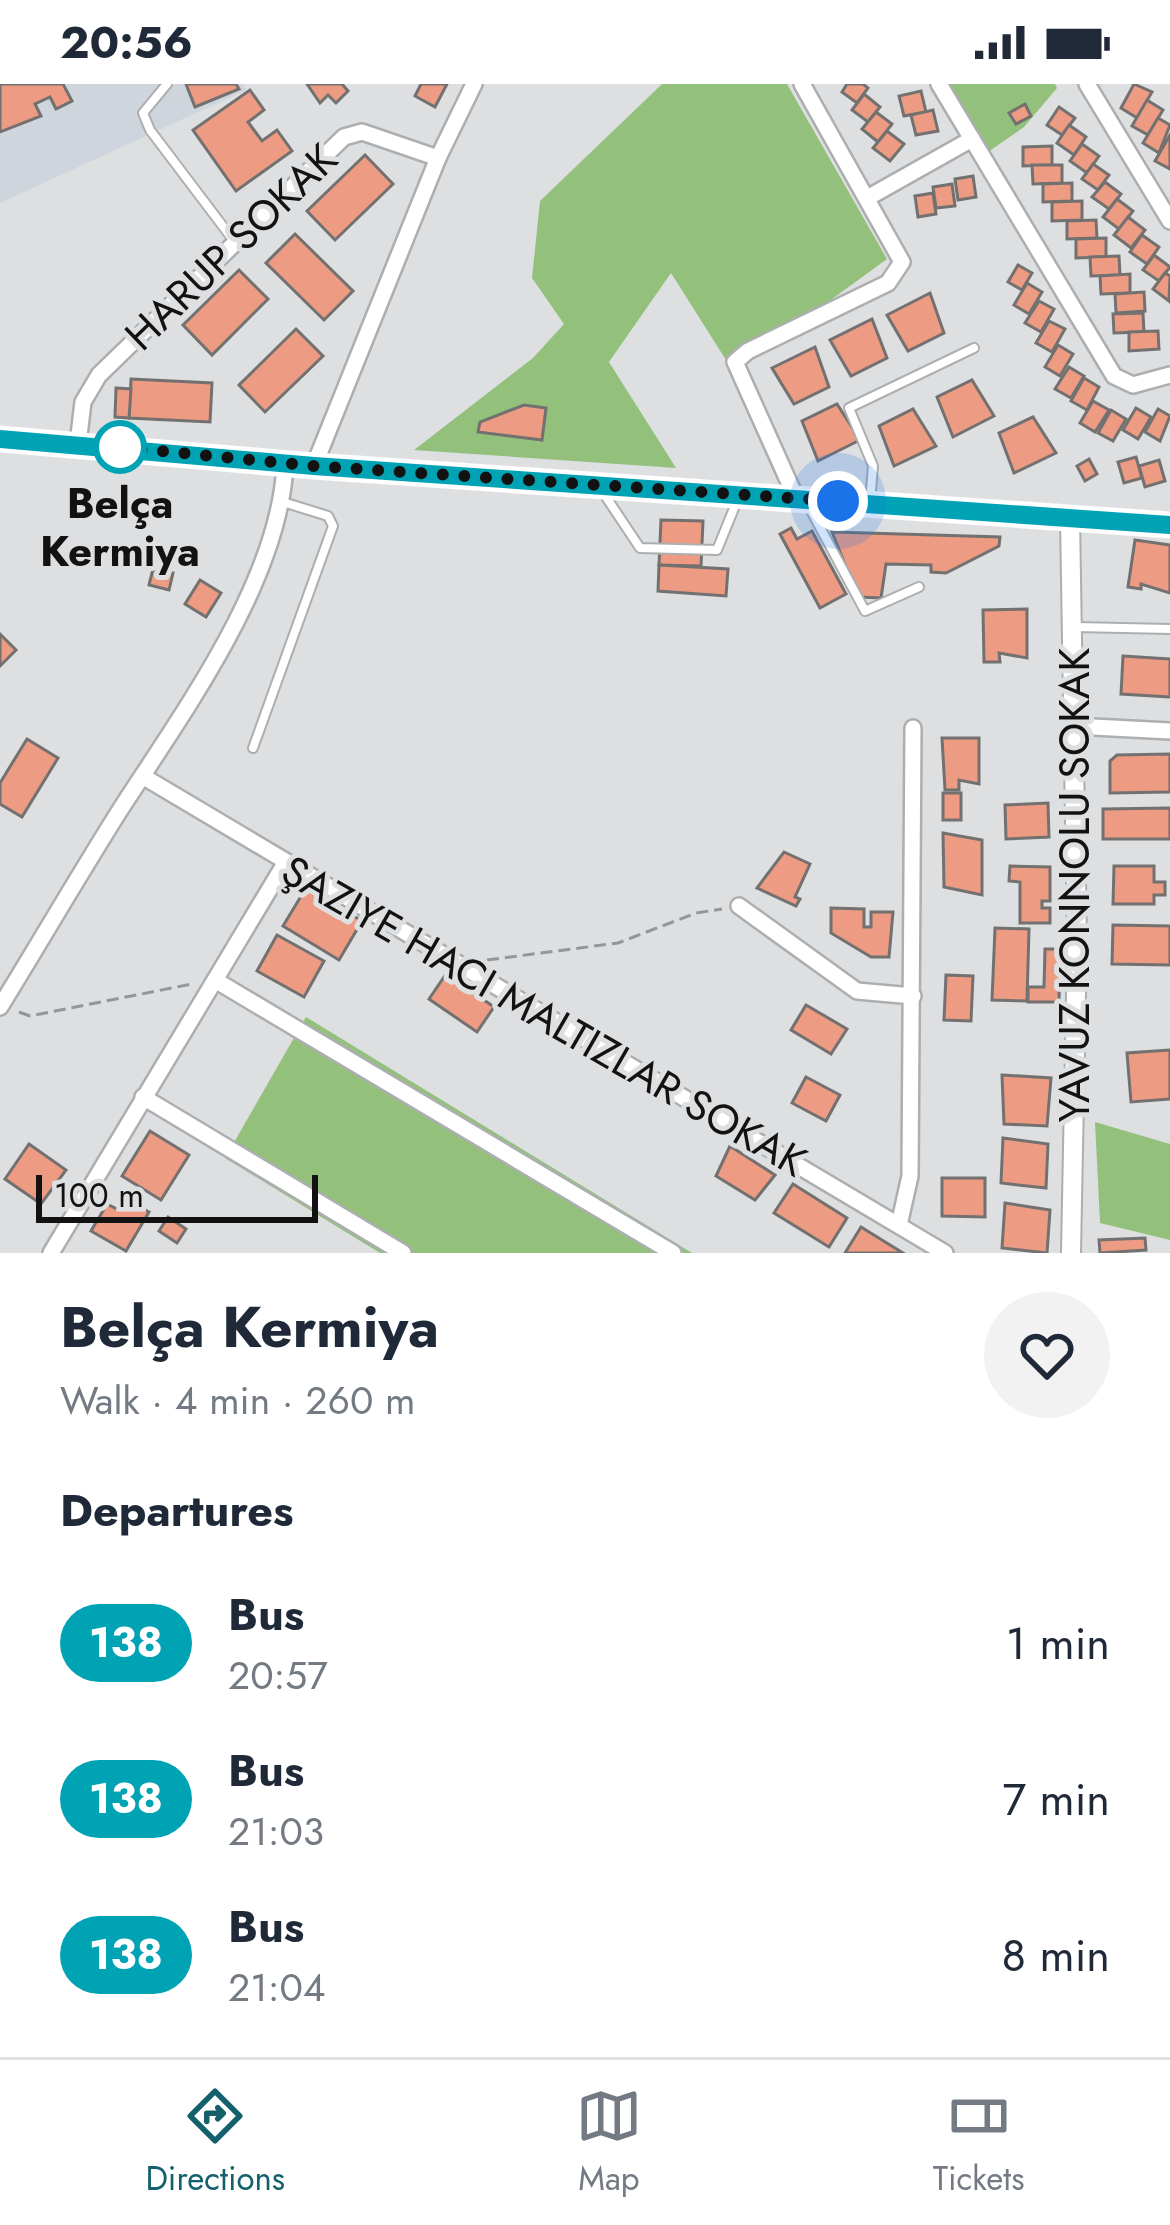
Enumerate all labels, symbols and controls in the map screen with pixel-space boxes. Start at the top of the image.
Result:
text: 20:56 [60,10,193,75]
street label: HARUP SOKAK [111,130,351,364]
marker: Belça Kermiya [95,422,145,472]
your location [808,471,868,531]
place label: Belça Kermiya [40,473,200,582]
street label: YAVUZ KONNOLU SOKAK [1044,647,1105,1122]
street label: ŞAZIYE HACI MALTIZLAR SOKAK [270,840,818,1192]
scale bar [36,1169,318,1222]
text: 100 m [54,1172,144,1219]
text: Belça Kermiya [60,1286,439,1368]
button: heart [984,1292,1110,1418]
text: Walk · 4 min · 260 m [60,1372,415,1429]
text: Departures [60,1478,294,1543]
text: Bus [228,1582,304,1647]
text: 1 min [1006,1611,1110,1676]
text: 138 [89,1612,163,1673]
text: 20:57 [228,1647,328,1704]
text: Bus [228,1738,304,1803]
text: 7 min [1002,1767,1110,1832]
text: 138 [89,1768,163,1829]
text: 21:03 [228,1803,324,1860]
text: Bus [228,1894,304,1959]
text: 8 min [1002,1923,1110,1988]
text: 138 [89,1924,163,1985]
text: 21:04 [228,1959,326,2016]
tab: Directions [145,2083,285,2202]
tab: Map [576,2083,642,2202]
tab: Tickets [933,2083,1025,2202]

